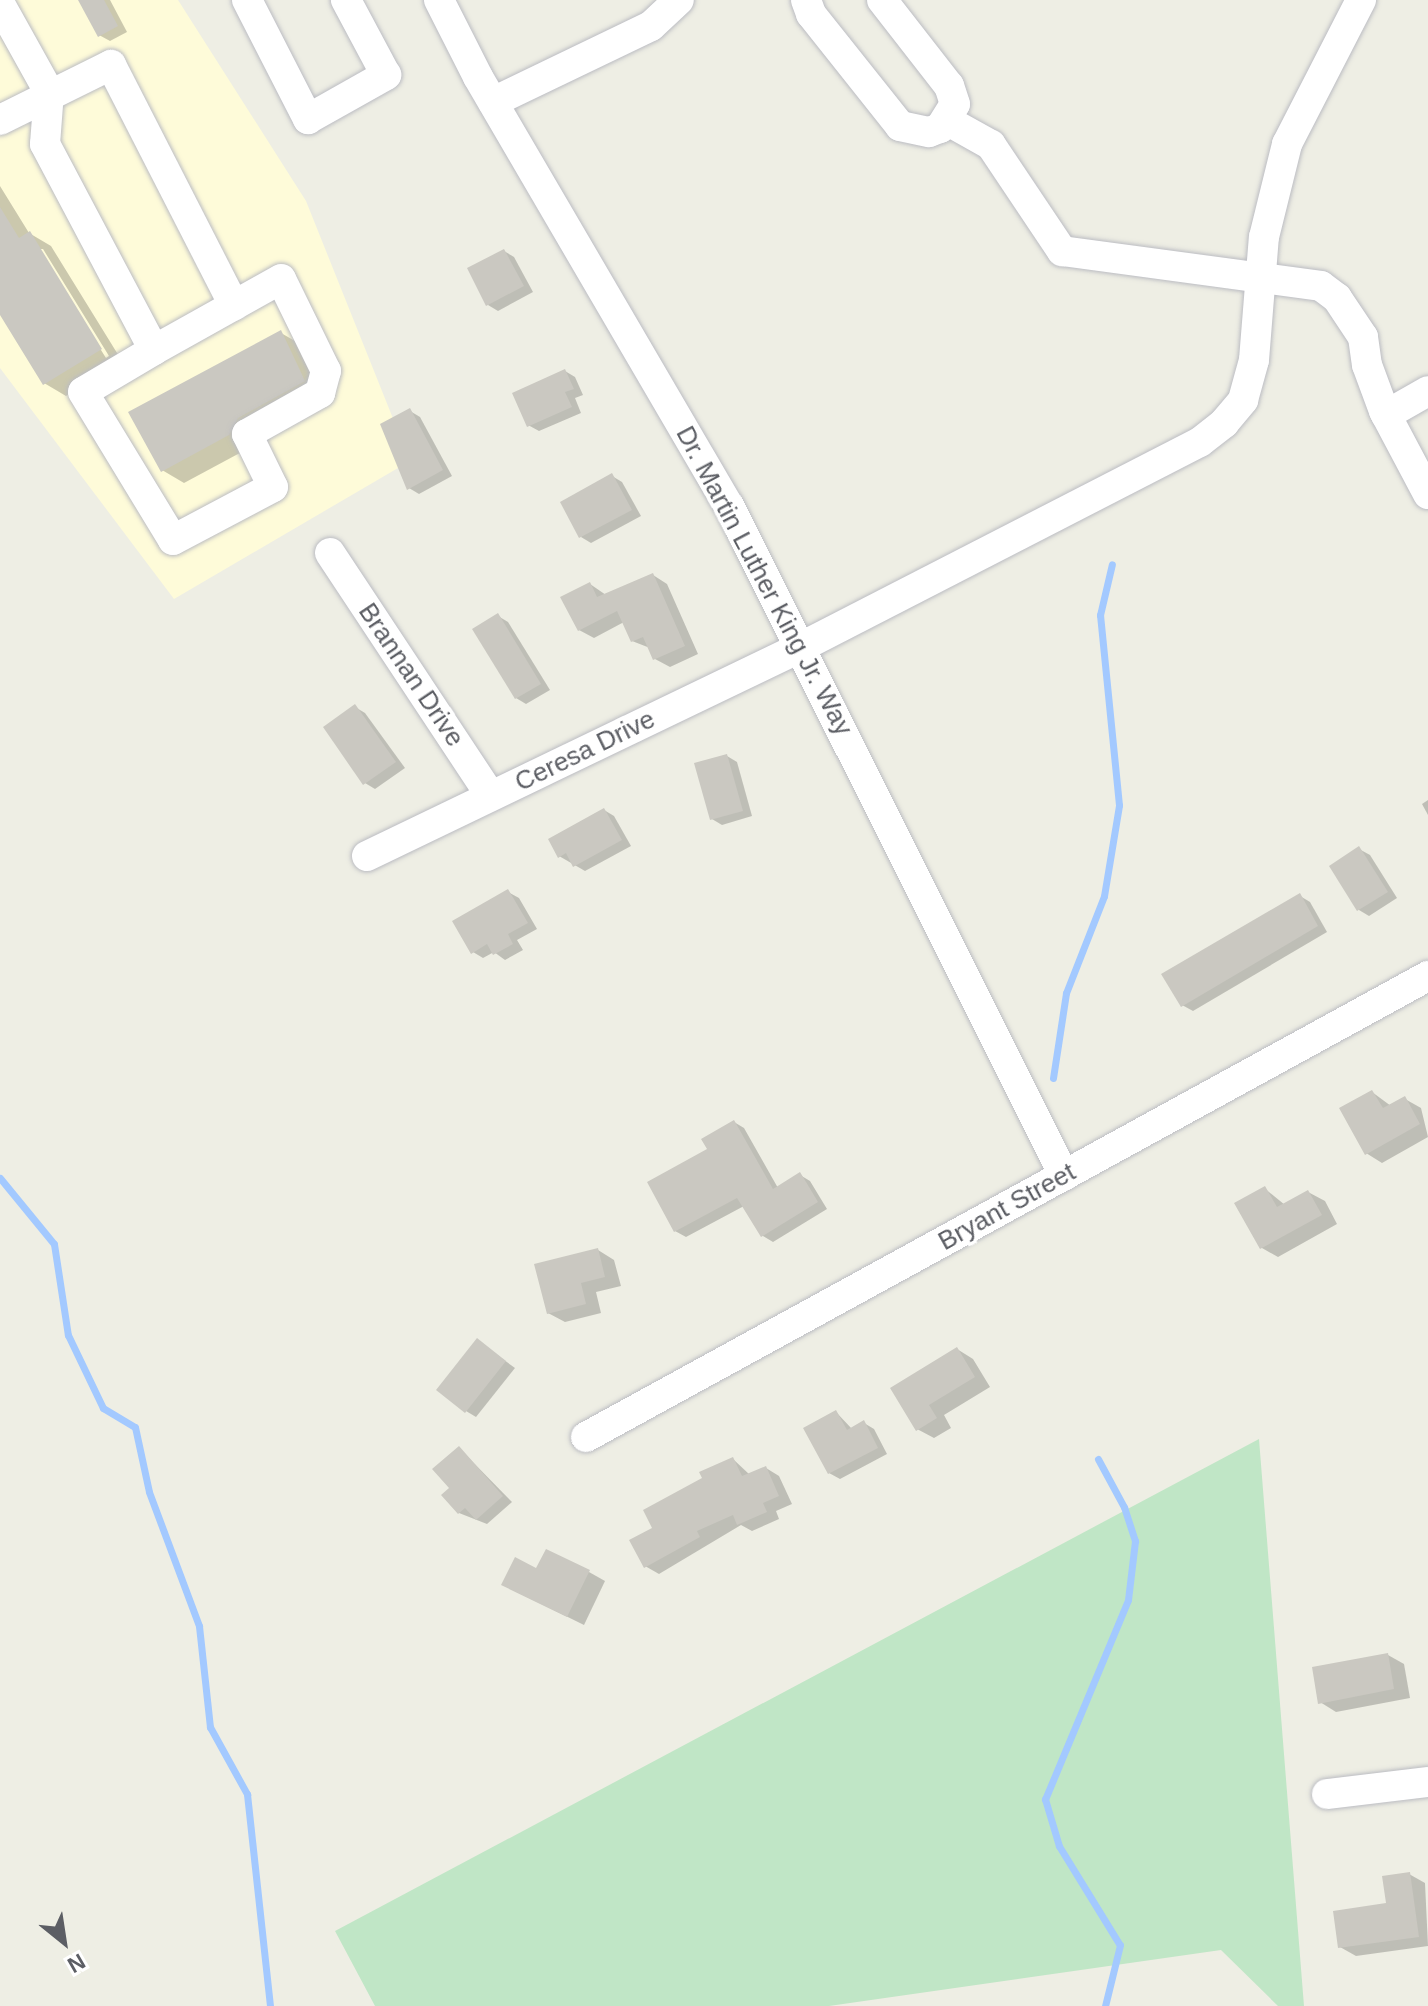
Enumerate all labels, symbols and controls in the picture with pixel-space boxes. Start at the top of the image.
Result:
street label: Dr. Martin Luther King Jr. Way [669,421,859,741]
street label: Brannan Drive [352,597,470,753]
street label: Ceresa Drive [510,704,660,798]
street label: Bryant Street [933,1157,1081,1257]
north arrow [24,1902,104,1982]
text: N [63,1948,89,1978]

